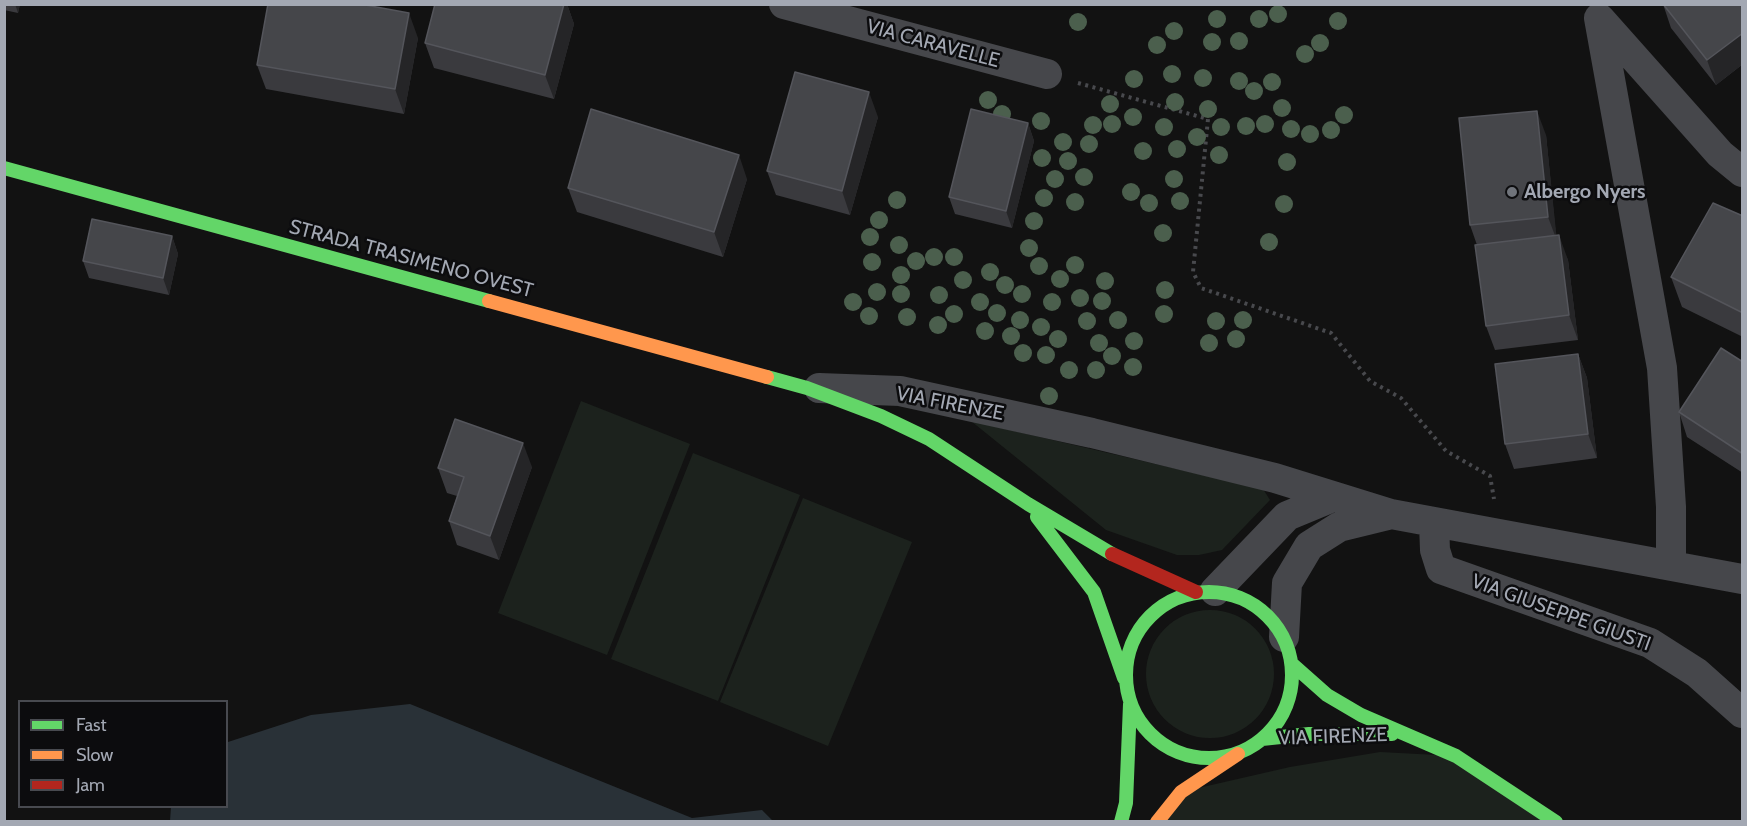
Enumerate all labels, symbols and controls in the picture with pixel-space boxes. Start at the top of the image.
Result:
street label: VIA CARAVELLE [864,15,1002,73]
place label: Albergo Nyers [1524,180,1646,204]
marker: Albergo Nyers [1505,185,1519,199]
street label: STRADA TRASIMENO OVEST [286,215,536,303]
street label: VIA FIRENZE [894,382,1006,426]
street label: VIA GIUSEPPE GIUSTI [1468,569,1654,657]
legend [18,700,228,808]
text: Fast [76,714,107,736]
street label: VIA FIRENZE [1278,723,1388,751]
text: Slow [76,744,113,766]
text: Jam [76,774,105,796]

